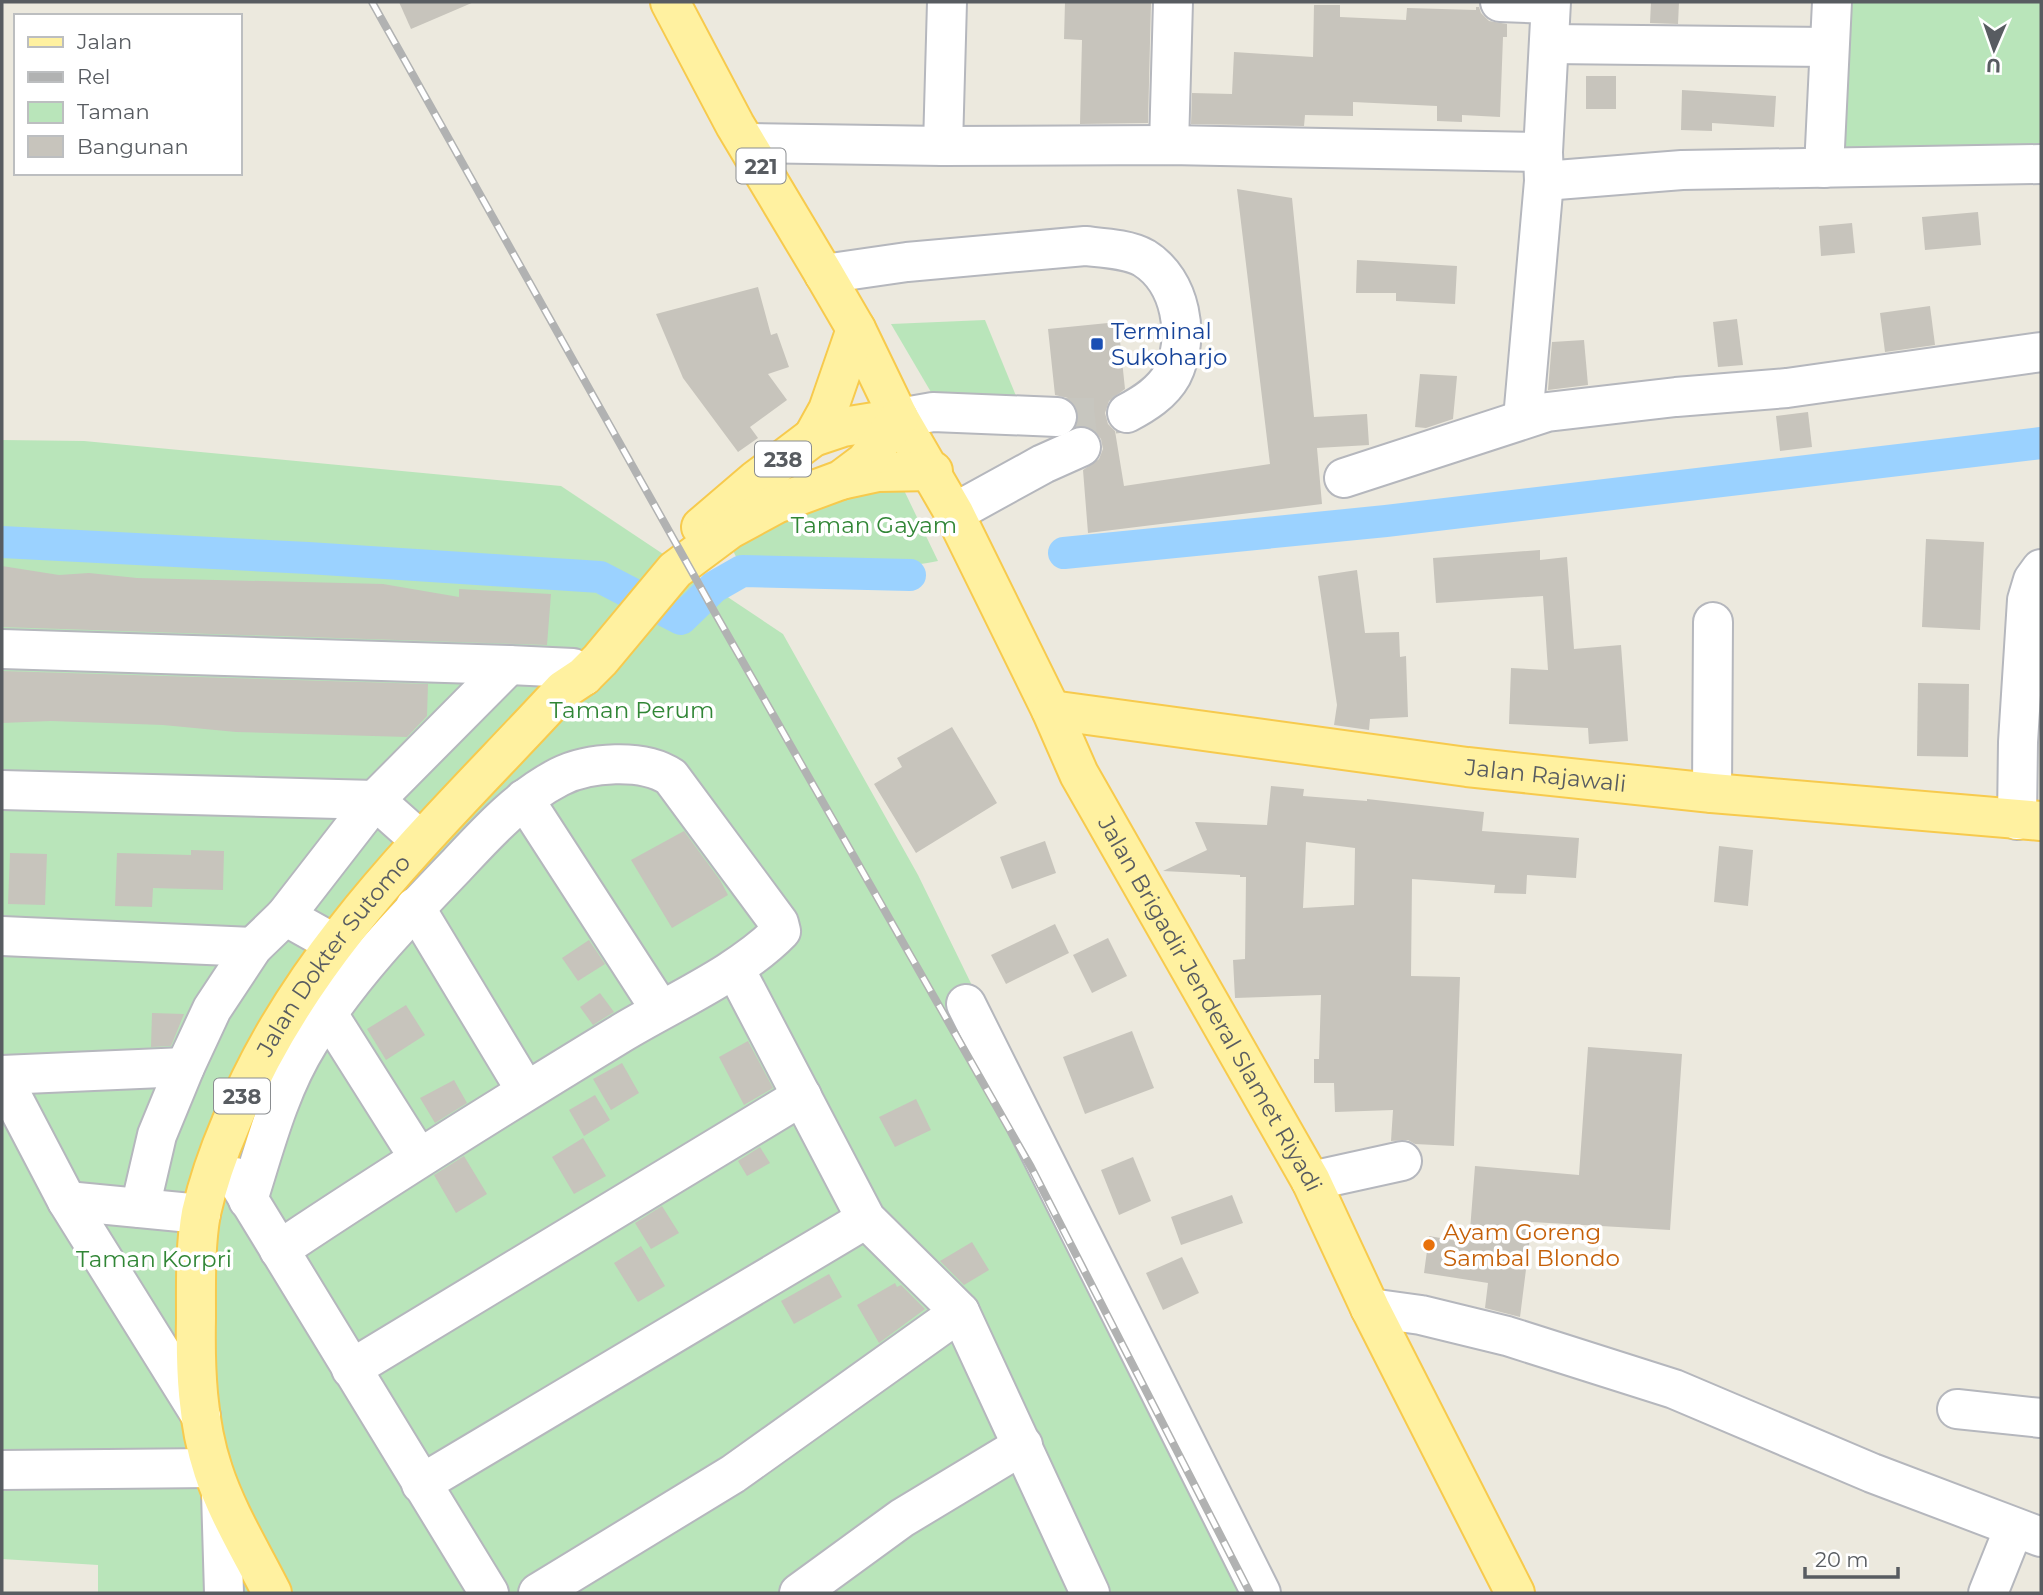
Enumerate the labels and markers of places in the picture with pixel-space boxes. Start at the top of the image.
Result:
place label: Terminal Sukoharjo [1111,317,1227,371]
marker: Terminal Sukoharjo [1089,336,1105,352]
place label: Ayam Goreng Sambal Blondo [1443,1218,1620,1272]
marker: Ayam Goreng Sambal Blondo [1421,1237,1437,1253]

